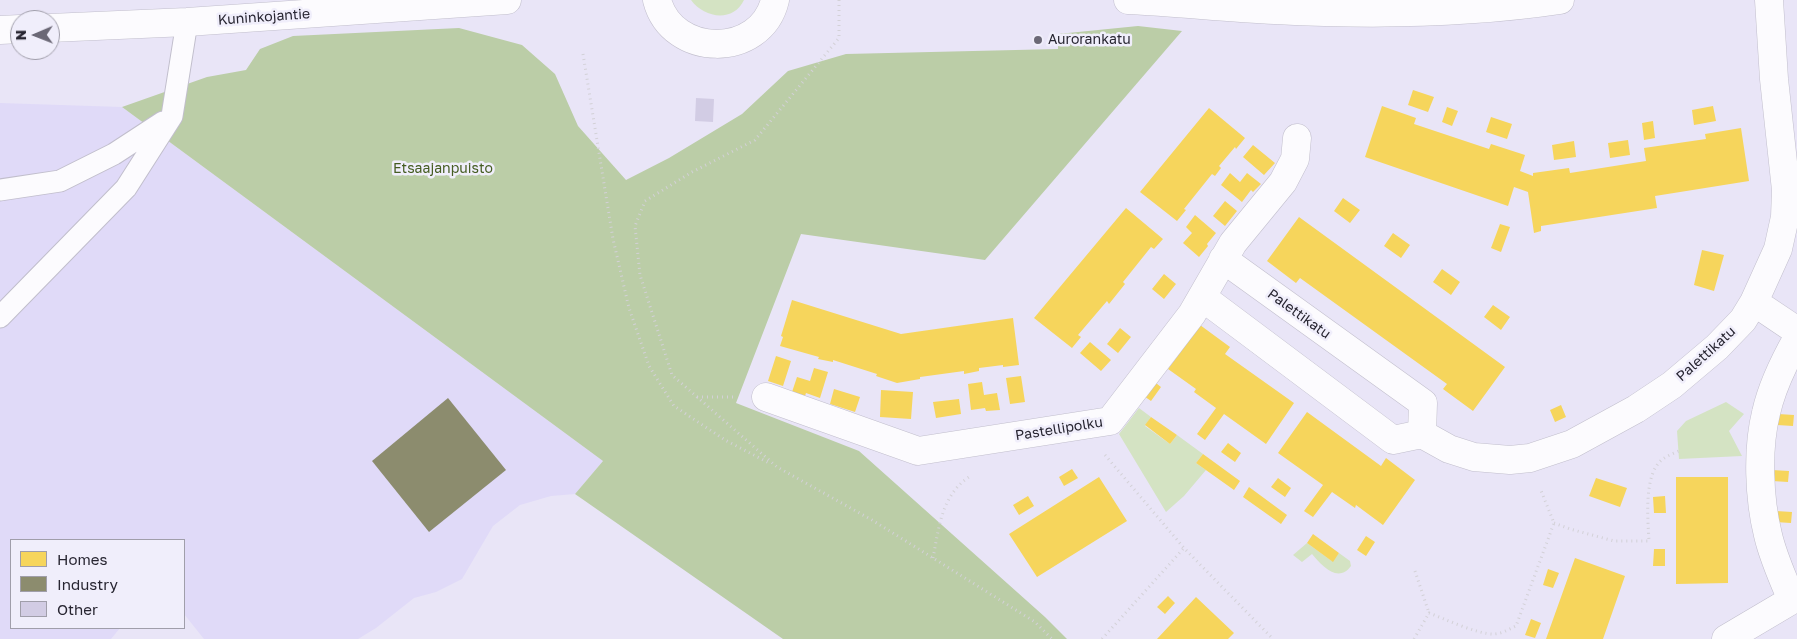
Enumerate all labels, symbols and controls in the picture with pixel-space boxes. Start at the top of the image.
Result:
street label: Kuninkojantie [217,5,311,29]
north arrow [10,10,60,60]
text: N [12,30,29,41]
place label: Aurorankatu [1048,32,1131,48]
marker: Aurorankatu [1032,34,1044,46]
park label: Etsaajanpuisto [393,161,493,177]
street label: Palettikatu [1264,286,1334,342]
street label: Palettikatu [1673,323,1739,385]
street label: Pastellipolku [1014,414,1104,444]
legend [10,539,185,629]
text: Homes [57,550,107,568]
text: Industry [57,575,118,593]
text: Other [57,600,98,618]

